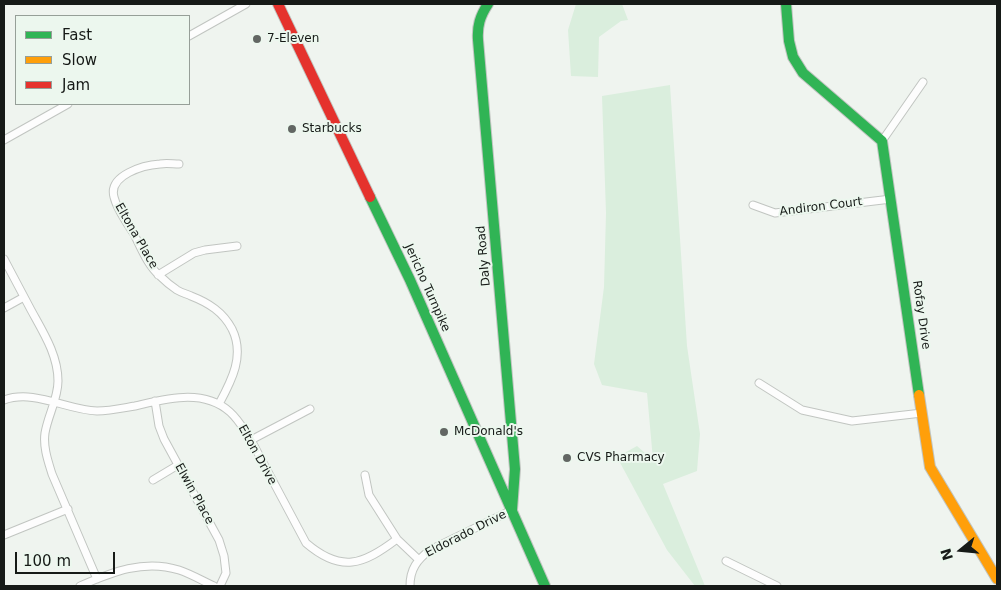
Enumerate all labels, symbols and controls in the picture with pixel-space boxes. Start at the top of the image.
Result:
legend [15,15,190,105]
text: Fast [62,26,92,44]
place label: 7-Eleven [267,32,319,46]
marker: 7-Eleven [251,33,263,45]
text: Slow [62,51,97,69]
text: Jam [62,76,90,94]
place label: Starbucks [302,122,362,136]
marker: Starbucks [286,123,298,135]
street label: Andiron Court [779,195,863,219]
street label: Eltona Place [111,201,161,271]
street label: Daly Road [474,225,494,287]
street label: Jericho Turnpike [401,242,453,334]
street label: Rofay Drive [909,280,933,350]
street label: Elton Drive [235,422,279,488]
place label: McDonald's [454,425,523,439]
marker: McDonald's [438,426,450,438]
place label: CVS Pharmacy [577,451,665,465]
marker: CVS Pharmacy [561,452,573,464]
street label: Elwin Place [171,461,217,527]
street label: Eldorado Drive [423,507,509,561]
north arrow [936,525,986,575]
scale bar [18,542,118,574]
text: N [937,546,956,562]
text: 100 m [23,552,71,570]

